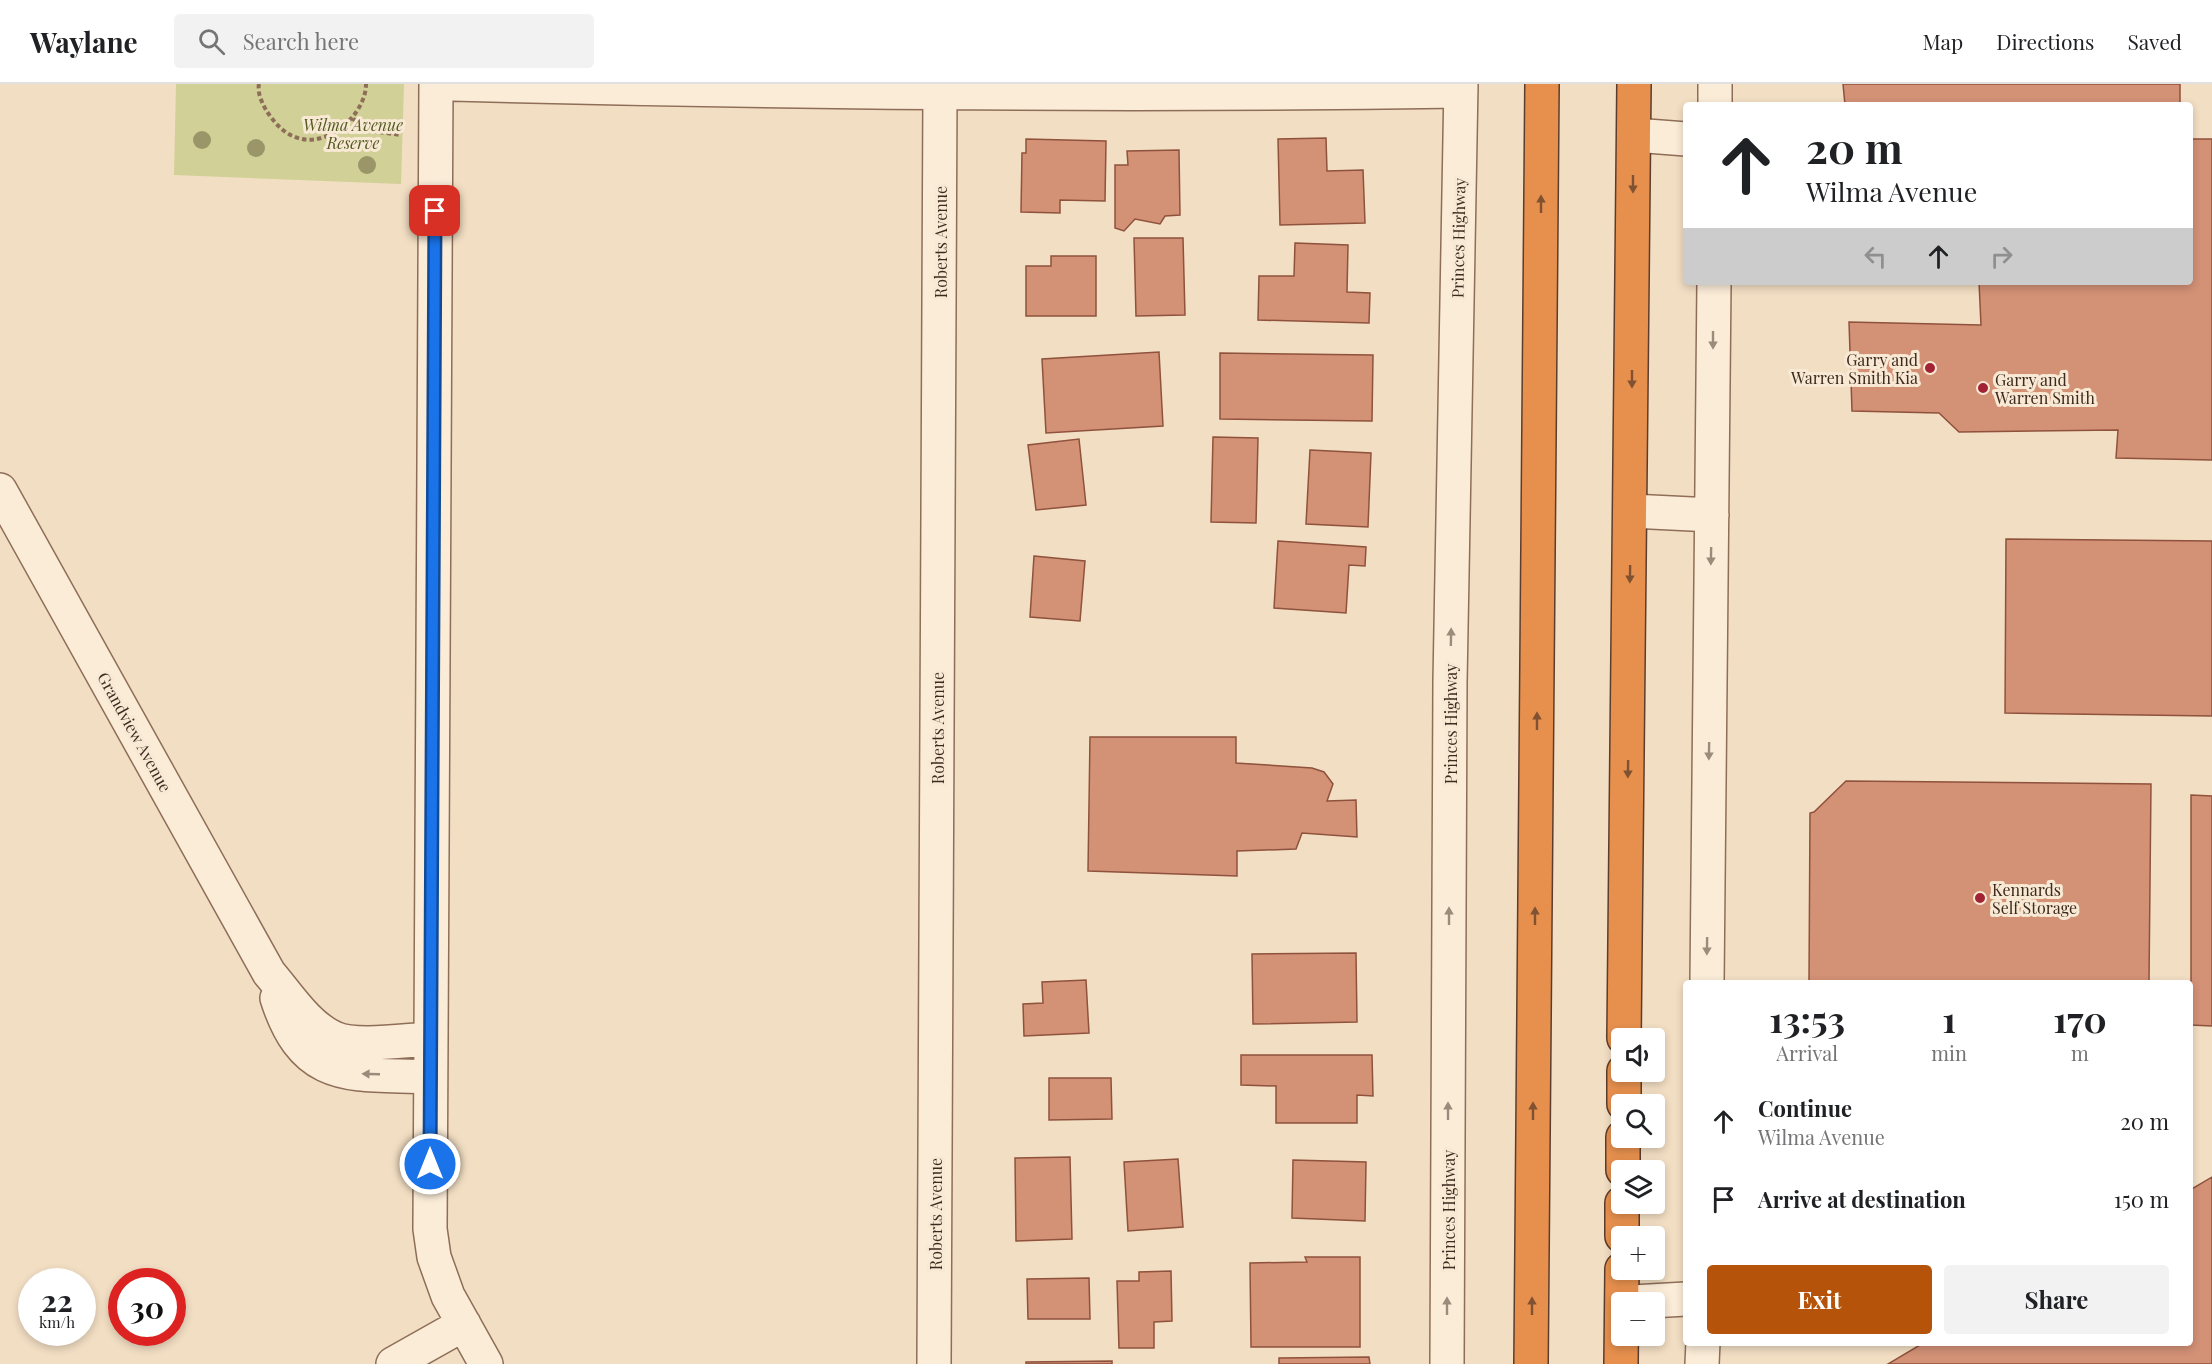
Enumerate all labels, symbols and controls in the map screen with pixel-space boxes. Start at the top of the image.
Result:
search box [174,14,594,68]
text: Waylane [30,23,138,60]
icon: search [195,25,228,58]
text: Search here [243,26,359,56]
text: Map [1922,27,1963,55]
text: Directions [1996,27,2094,55]
text: Saved [2127,27,2182,55]
park label: Wilma Avenue Reserve [303,114,403,153]
text: 20 m [1806,119,1903,175]
icon: ahead [1707,126,1785,204]
text: Wilma Avenue [1806,173,1977,209]
one-way arrow [1628,175,1638,194]
street label: Princes Highway [1446,178,1470,298]
pin [409,185,460,236]
street label: Roberts Avenue [930,186,951,298]
icon: arrive [418,194,451,227]
one-way arrow [1536,195,1546,214]
icon: left [1859,240,1892,273]
icon: ahead [1922,240,1955,273]
icon: right [1985,240,2018,273]
one-way arrow [1708,331,1718,350]
place label: Garry and Warren Smith Kia [1790,349,1918,388]
marker: Garry and Warren Smith Kia [1923,361,1937,375]
place label: Garry and Warren Smith [1994,369,2095,408]
one-way arrow [1627,370,1637,389]
marker: Garry and Warren Smith [1976,381,1990,395]
one-way arrow [1706,547,1716,566]
one-way arrow [1625,565,1635,584]
one-way arrow [1446,627,1456,646]
street label: Princes Highway [1440,664,1461,784]
street label: Grandview Avenue [93,668,177,796]
street label: Roberts Avenue [927,672,948,784]
one-way arrow [1532,711,1541,730]
one-way arrow [1704,742,1714,761]
one-way arrow [1623,760,1633,779]
place label: Kennards Self Storage [1992,879,2077,918]
marker: Kennards Self Storage [1973,891,1987,905]
one-way arrow [1444,906,1454,925]
one-way arrow [1530,906,1540,925]
one-way arrow [1702,937,1712,956]
text: 13:53 [1769,994,1845,1042]
text: 1 [1942,994,1956,1042]
text: 170 [2053,994,2107,1042]
map controls [1611,1028,1665,1346]
button: sound [1611,1028,1665,1082]
text: Arrival [1776,1039,1838,1066]
text: min [1931,1039,1967,1066]
text: m [2071,1039,2089,1066]
one-way arrow [362,1069,381,1079]
text: Continue [1758,1093,1852,1123]
button: search [1611,1094,1665,1148]
one-way arrow [1443,1101,1453,1120]
one-way arrow [1528,1101,1538,1120]
icon: ahead [1707,1105,1740,1138]
text: 20 m [2120,1106,2169,1136]
text: Wilma Avenue [1758,1123,1885,1150]
position arrow [398,1132,462,1196]
street label: Princes Highway [1438,1150,1459,1270]
street label: Roberts Avenue [925,1158,946,1270]
button: layers [1611,1160,1665,1214]
icon: arrive [1707,1183,1740,1216]
text: Arrive at destination [1758,1184,1966,1214]
text: 150 m [2114,1184,2169,1214]
button: + [1611,1226,1665,1280]
button: Exit [1707,1265,1932,1334]
button: Share [1944,1265,2169,1334]
speed limit sign: 30 [108,1268,186,1346]
text: 22 [41,1280,73,1320]
button: − [1611,1292,1665,1346]
one-way arrow [1442,1296,1452,1315]
one-way arrow [1527,1296,1537,1315]
text: km/h [39,1312,75,1332]

